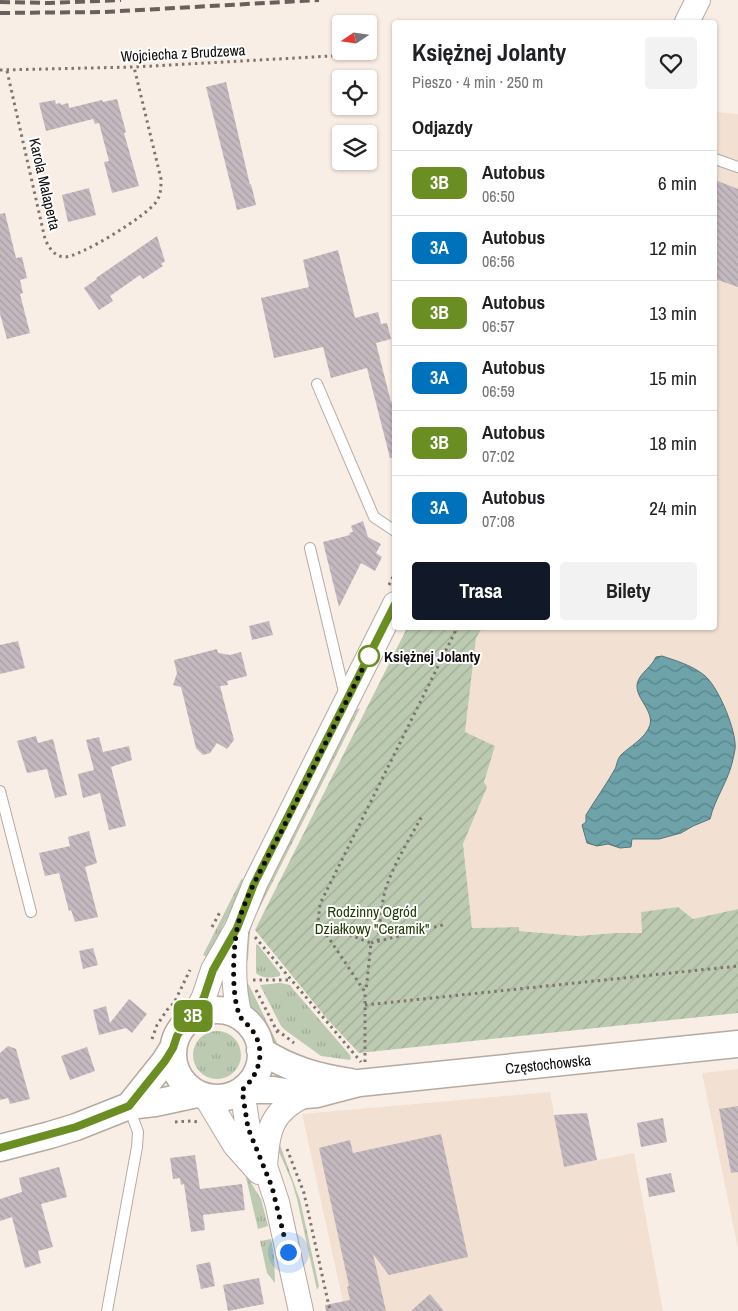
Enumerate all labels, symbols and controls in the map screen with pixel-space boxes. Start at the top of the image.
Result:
north arrow [332,15,378,60]
map controls [332,15,377,170]
text: Księżnej Jolanty [412,36,566,68]
button: heart [645,37,697,89]
street label: Wojciecha z Brudzewa [120,39,246,67]
button: locate [332,70,377,115]
text: Pieszo · 4 min · 250 m [412,71,543,93]
text: Odjazdy [412,114,473,140]
button: layers [332,125,377,170]
street label: Karola Malaperta [24,136,66,232]
text: Autobus [482,159,545,185]
text: 3B [430,170,449,195]
text: 6 min [658,170,697,196]
text: 06:50 [482,185,515,207]
text: Autobus [482,224,545,250]
text: 3A [430,235,449,260]
text: 12 min [649,235,697,261]
text: 06:56 [482,250,515,272]
text: Autobus [482,289,545,315]
text: 3B [430,300,449,325]
text: 13 min [649,300,697,326]
text: 06:57 [482,315,515,337]
text: Autobus [482,354,545,380]
text: 3A [430,365,449,390]
text: 15 min [649,365,697,391]
text: 06:59 [482,380,515,402]
text: Autobus [482,419,545,445]
text: 3B [430,430,449,455]
text: 18 min [649,430,697,456]
text: 07:02 [482,445,515,467]
text: Autobus [482,484,545,510]
text: 3A [430,495,449,520]
text: 24 min [649,495,697,521]
text: 07:08 [482,510,515,532]
button: Trasa [412,562,550,620]
button: Bilety [560,562,697,620]
marker: Księżnej Jolanty [358,645,380,667]
place label: Księżnej Jolanty [384,646,481,667]
park label: Rodzinny Ogród Działkowy "Ceramik" [315,901,429,939]
line badge: 3B [170,1000,216,1032]
text: 3B [184,1003,202,1028]
street label: Częstochowska [504,1049,592,1079]
your location [276,1240,301,1265]

